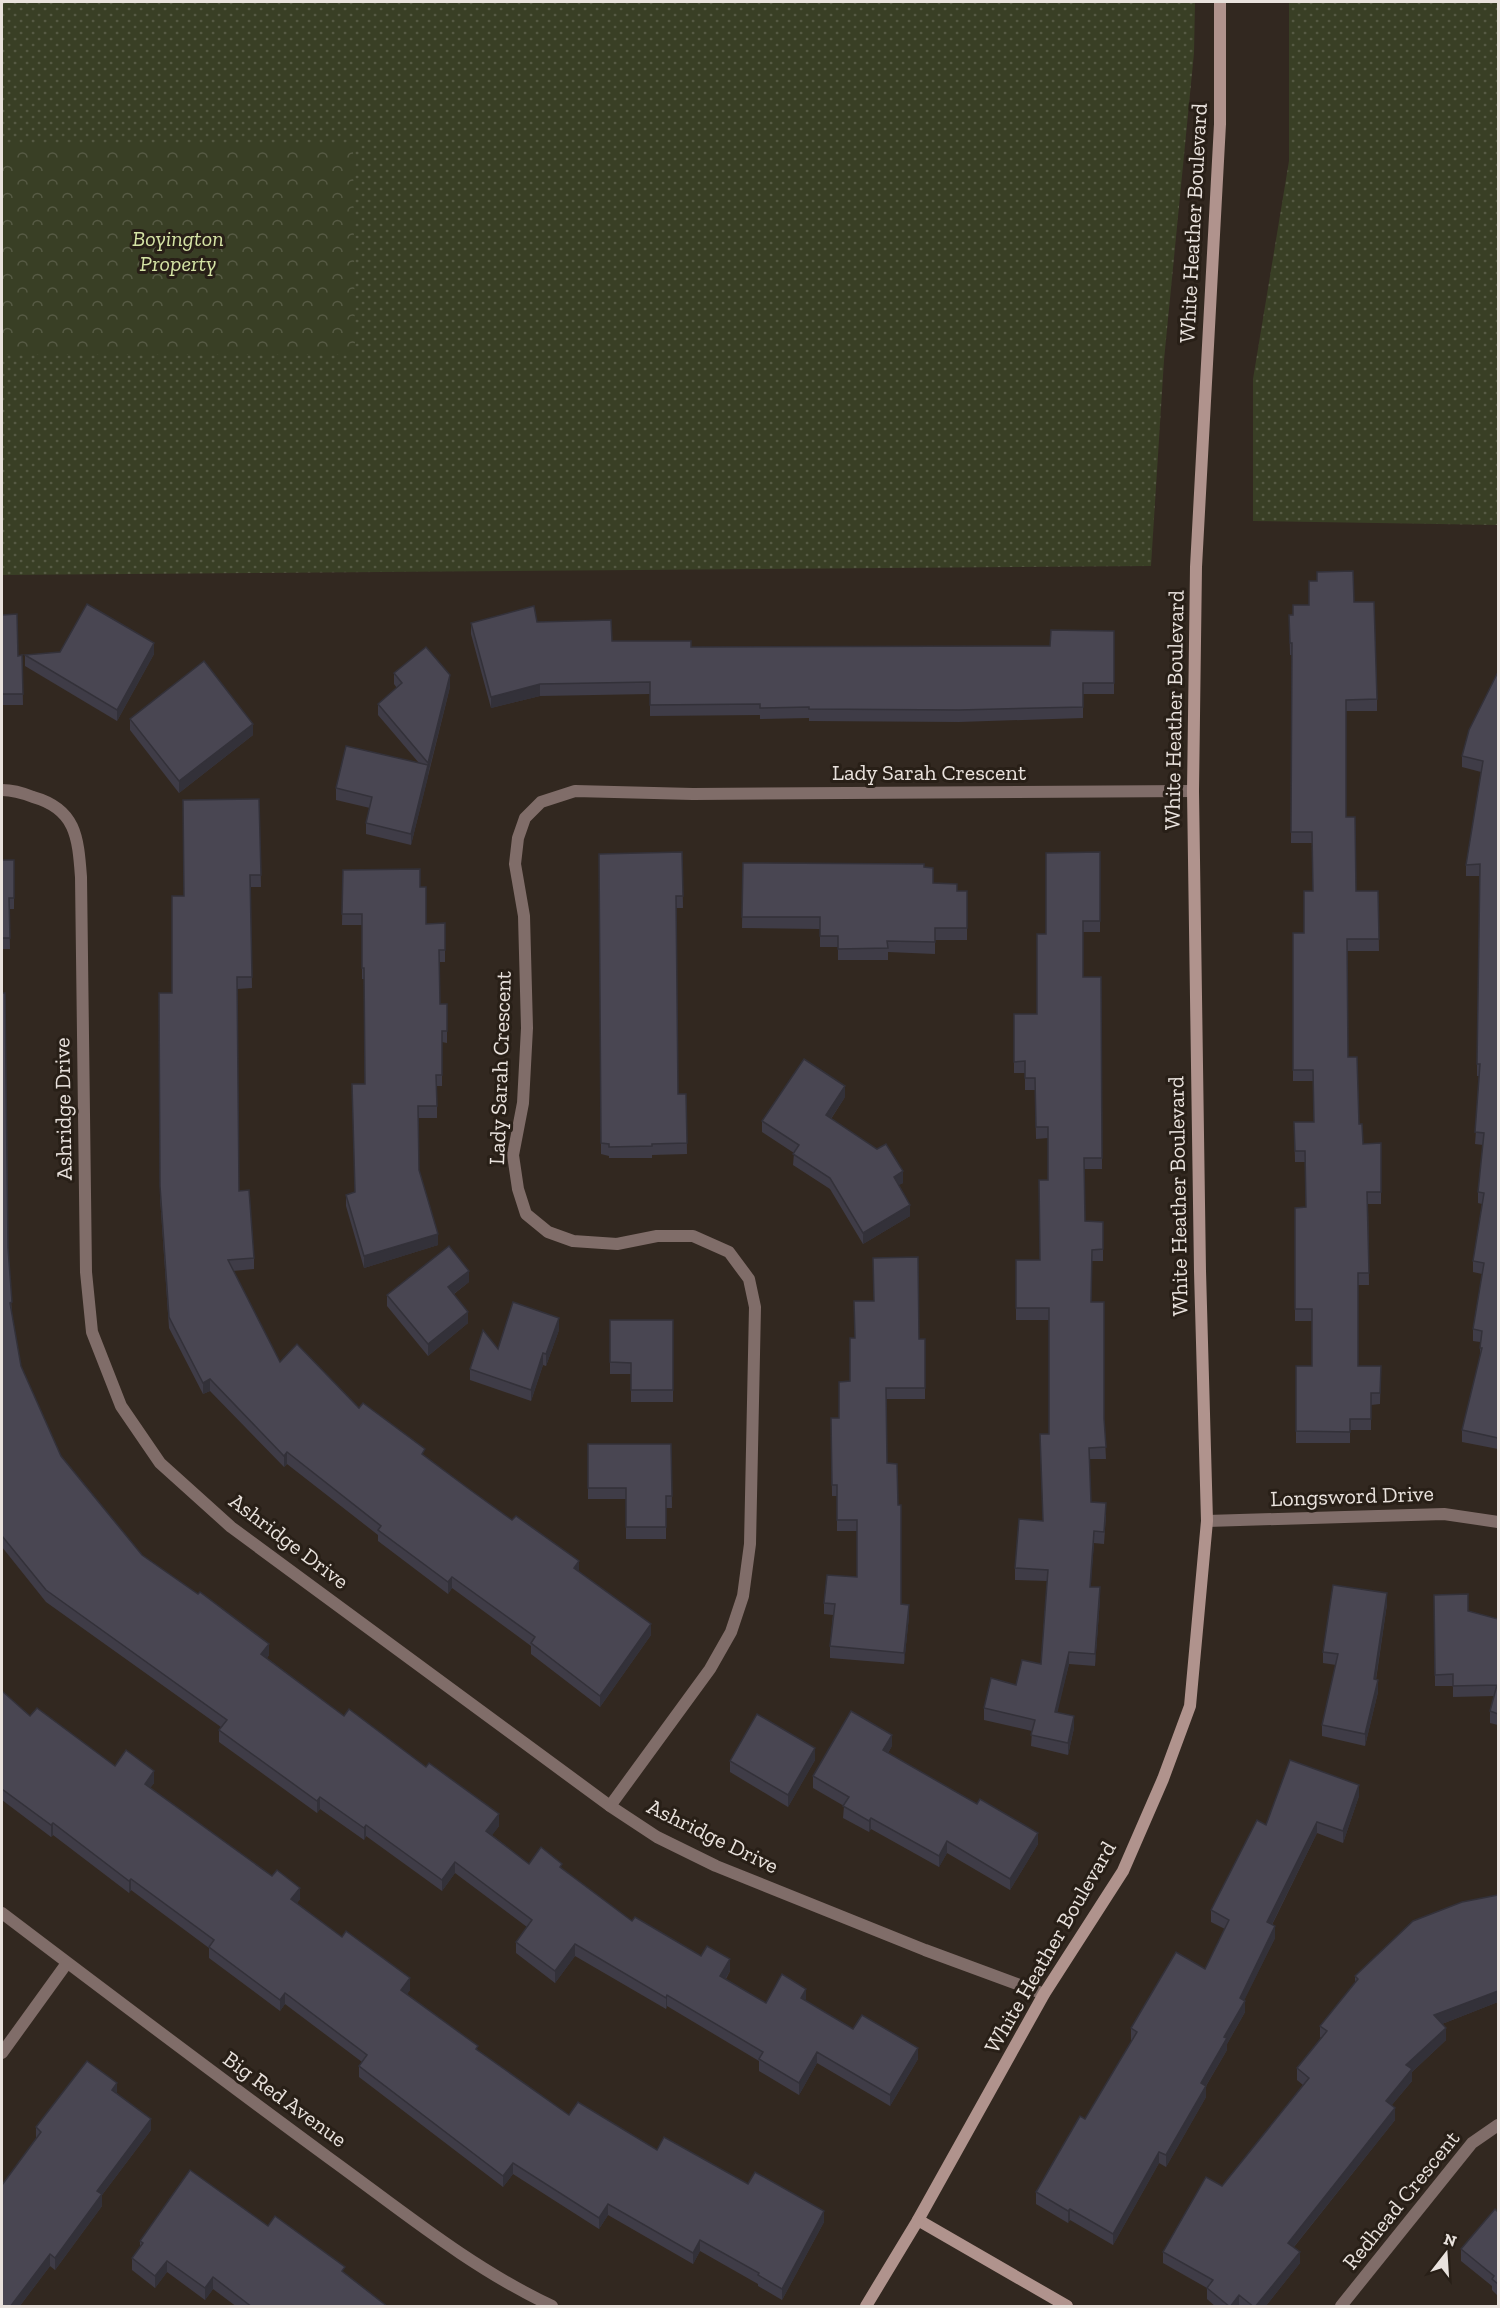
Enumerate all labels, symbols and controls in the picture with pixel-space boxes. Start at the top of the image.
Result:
street label: White Heather Boulevard [1173,102,1213,344]
park label: Boyington Property [132,225,224,277]
street label: White Heather Boulevard [1158,590,1190,830]
street label: Lady Sarah Crescent [832,759,1027,786]
street label: Lady Sarah Crescent [483,970,517,1166]
street label: Ashridge Drive [48,1037,78,1181]
street label: White Heather Boulevard [1162,1076,1194,1316]
street label: Longsword Drive [1270,1480,1434,1512]
street label: Ashridge Drive [224,1487,354,1595]
street label: Ashridge Drive [643,1793,783,1879]
street label: White Heather Boulevard [978,1836,1122,2058]
street label: Big Red Avenue [218,2045,352,2153]
street label: Redhead Crescent [1337,2124,1466,2275]
north arrow [1416,2224,1476,2284]
text: N [1442,2229,1459,2251]

